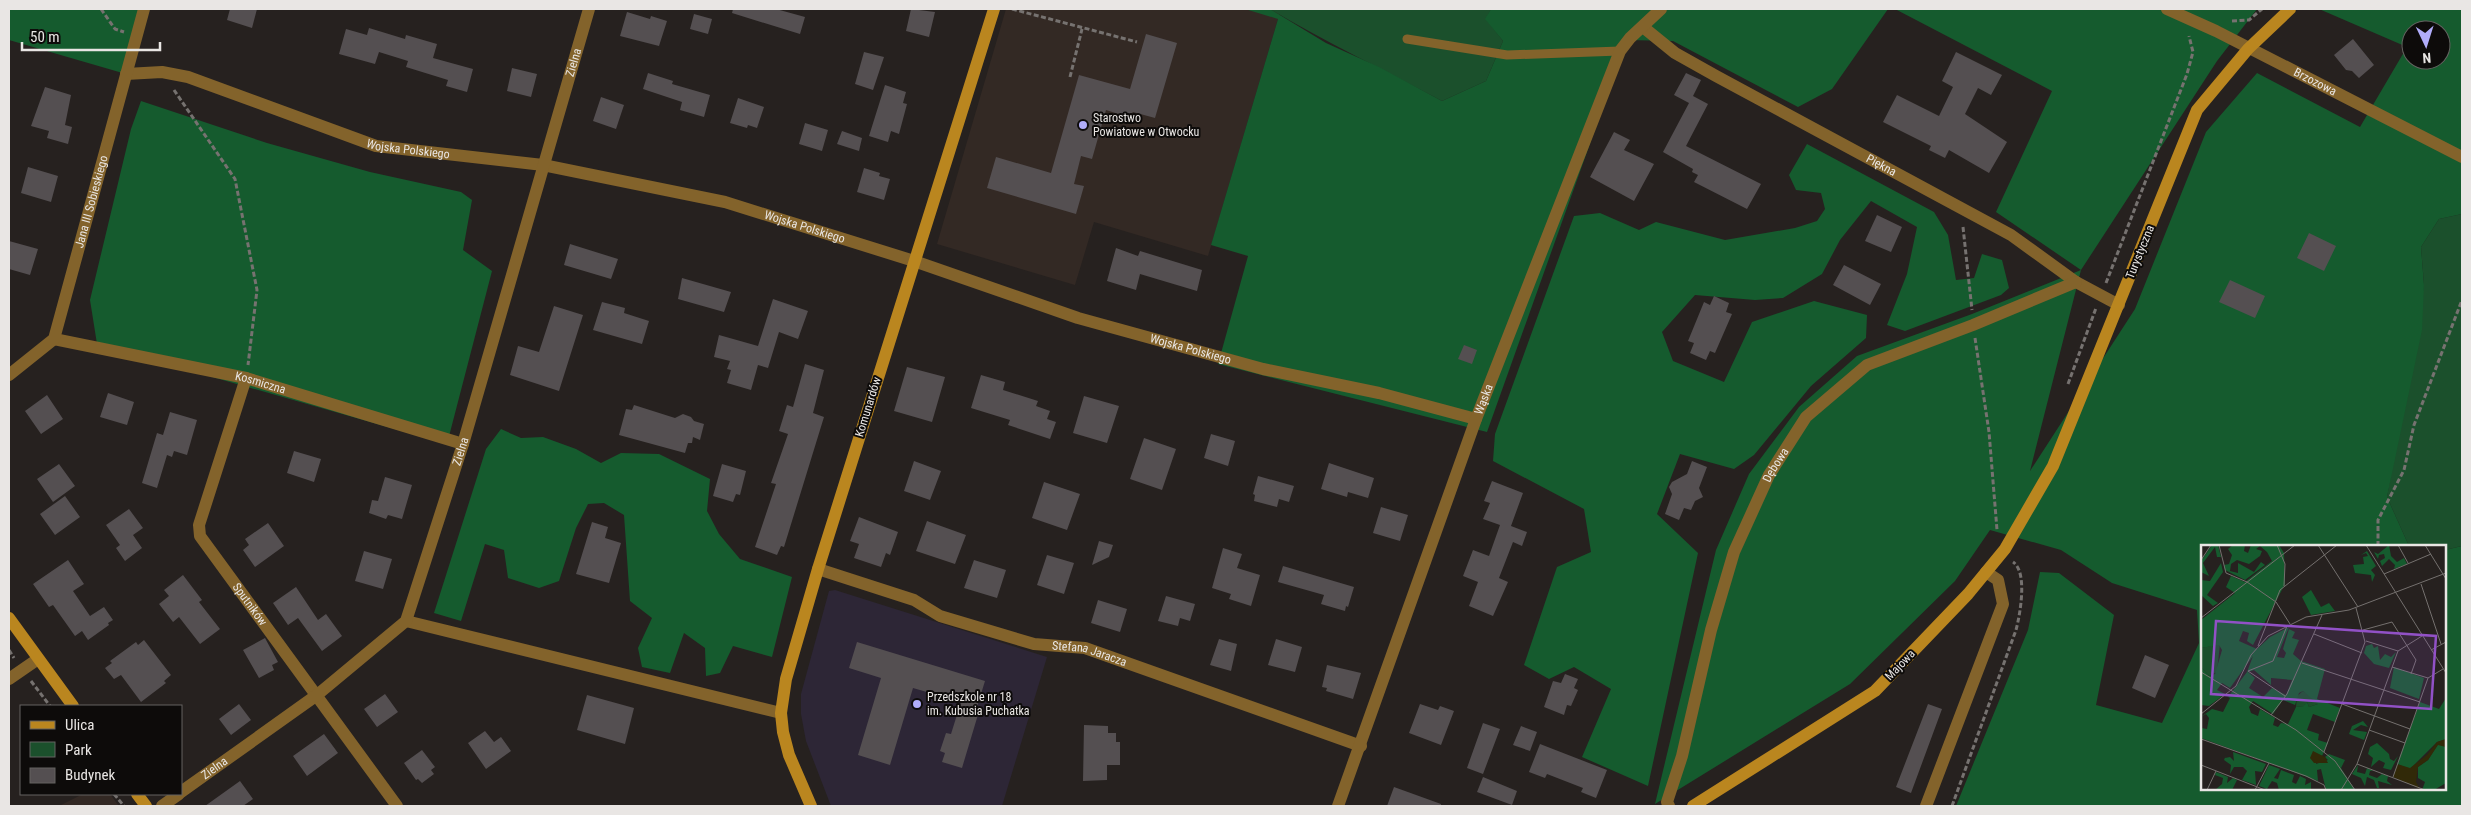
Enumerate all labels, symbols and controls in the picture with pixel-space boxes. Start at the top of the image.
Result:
scale bar [22,20,160,52]
north arrow [2401,20,2451,70]
text: 50 m [30,28,60,46]
street label: Zielna [563,46,584,78]
text: N [2422,50,2432,66]
street label: Brzozowa [2291,65,2339,99]
place label: Starostwo Powiatowe w Otwocku [1093,111,1200,139]
marker: Starostwo Powiatowe w Otwocku [1077,119,1089,131]
street label: Wojska Polskiego [365,136,450,161]
street label: Piękna [1864,151,1899,179]
street label: Jana III Sobieskiego [72,154,111,250]
street label: Wojska Polskiego [763,208,847,246]
street label: Turystyczna [2123,223,2157,281]
street label: Wojska Polskiego [1148,331,1233,367]
street label: Kosmiczna [234,369,288,397]
street label: Komunardów [852,375,884,439]
street label: Wąska [1471,382,1496,416]
street label: Zielna [450,435,472,467]
street label: Dębowa [1760,445,1792,484]
inset map [2201,545,2446,790]
street label: Sputników [230,580,270,629]
street label: Stefana Jaracza [1052,638,1129,669]
street label: Majowa [1882,647,1918,683]
place label: Przedszkole nr 18 im. Kubusia Puchatka [927,690,1030,718]
marker: Przedszkole nr 18 im. Kubusia Puchatka [911,698,923,710]
legend [20,705,182,795]
text: Ulica [65,716,94,734]
text: Park [65,741,92,759]
street label: Zielna [199,754,230,782]
text: Budynek [65,766,115,784]

